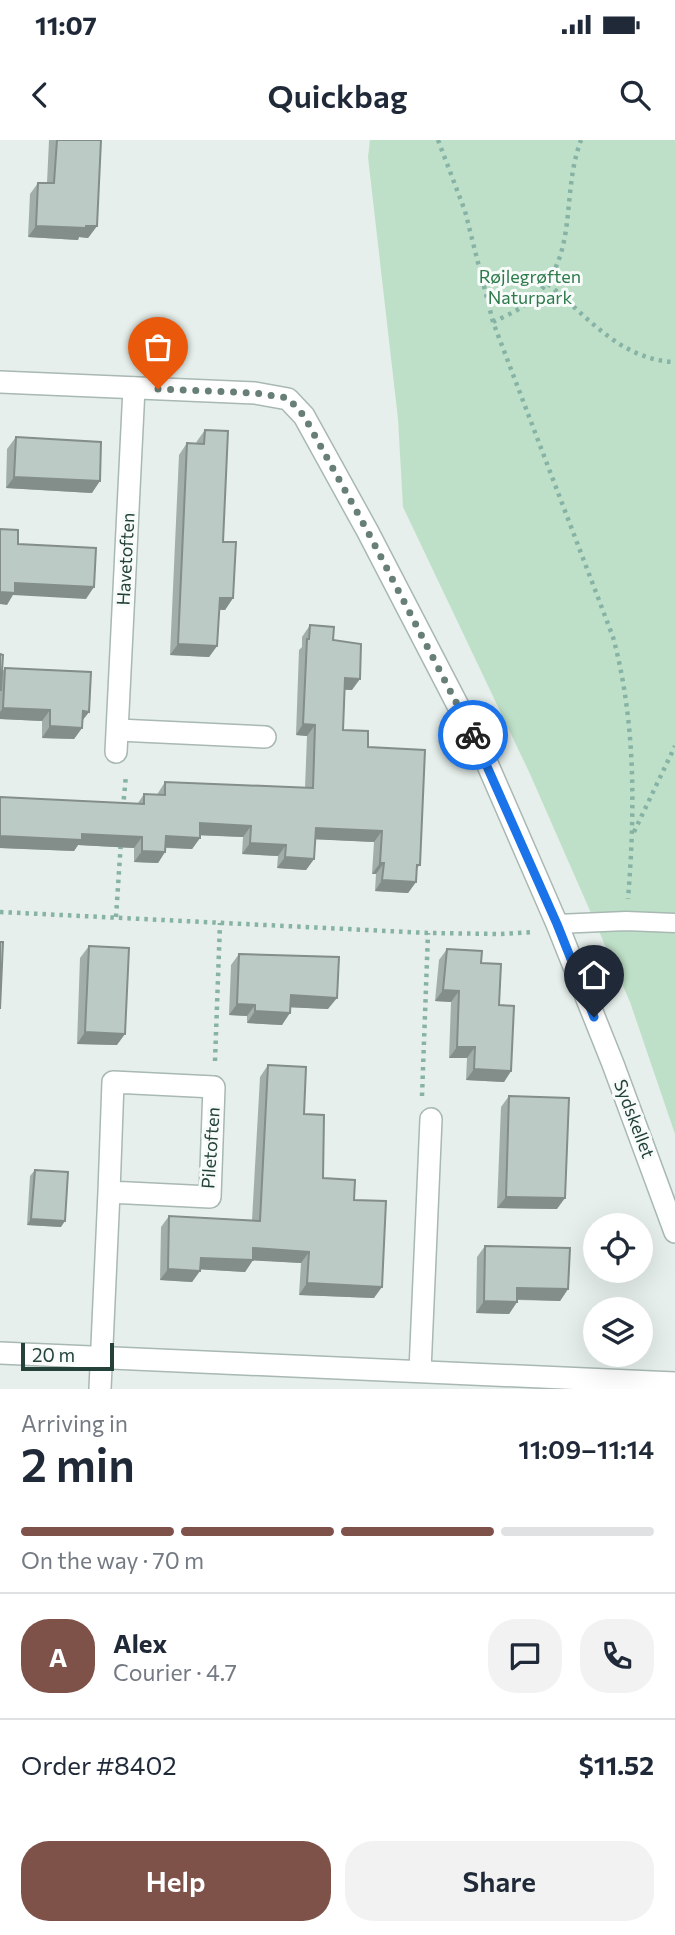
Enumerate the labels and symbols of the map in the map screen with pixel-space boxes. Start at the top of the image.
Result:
park label: Røjlegrøften Naturpark [479,265,581,308]
pin [128,317,188,389]
street label: Havetoften [112,512,138,606]
courier [438,700,508,770]
pin [564,945,624,1017]
street label: Sydskellet [610,1076,660,1161]
street label: Piletoften [196,1106,224,1190]
scale bar [21,1340,114,1372]

